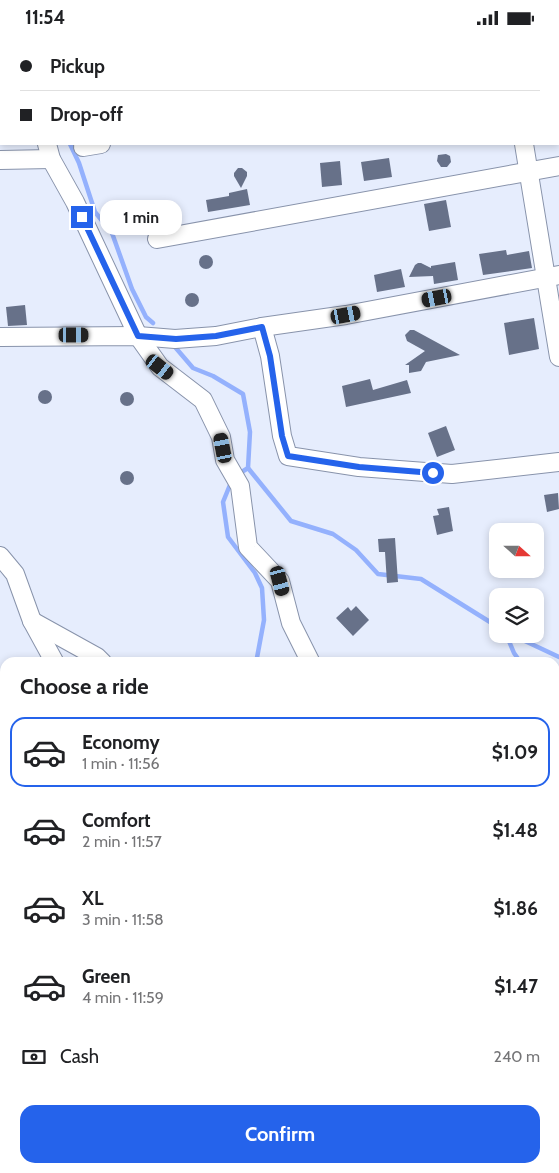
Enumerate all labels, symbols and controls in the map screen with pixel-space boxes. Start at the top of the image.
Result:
text: 11:54 [25,6,65,29]
text: Pickup [50,55,105,78]
text: Drop-off [50,103,123,126]
callout: 1 min [100,199,182,235]
route end [71,206,93,228]
text: 1 min [123,208,159,227]
car [420,288,453,308]
car [329,305,362,325]
car [59,328,89,343]
car [143,352,176,382]
car [212,432,233,464]
route start [422,462,444,484]
north arrow [489,523,544,577]
map controls [489,523,544,643]
car [268,565,291,597]
button: layers [489,588,544,643]
text: Choose a ride [20,673,149,700]
icon: car [22,730,67,775]
text: Economy [82,731,160,754]
text: $1.09 [492,741,538,764]
text: 1 min · 11:56 [82,754,160,773]
icon: car [22,808,67,853]
text: Comfort [82,809,151,832]
text: $1.48 [492,819,538,842]
text: 2 min · 11:57 [82,832,162,851]
icon: car [22,886,67,931]
text: XL [82,887,103,910]
text: $1.86 [494,897,538,920]
text: 3 min · 11:58 [82,910,164,929]
icon: car [22,964,67,1009]
text: Green [82,965,131,988]
text: $1.47 [494,975,538,998]
text: 4 min · 11:59 [82,988,164,1007]
icon: cash [20,1043,48,1071]
text: Cash [60,1045,99,1068]
text: 240 m [494,1047,540,1066]
button: Confirm [20,1105,540,1163]

